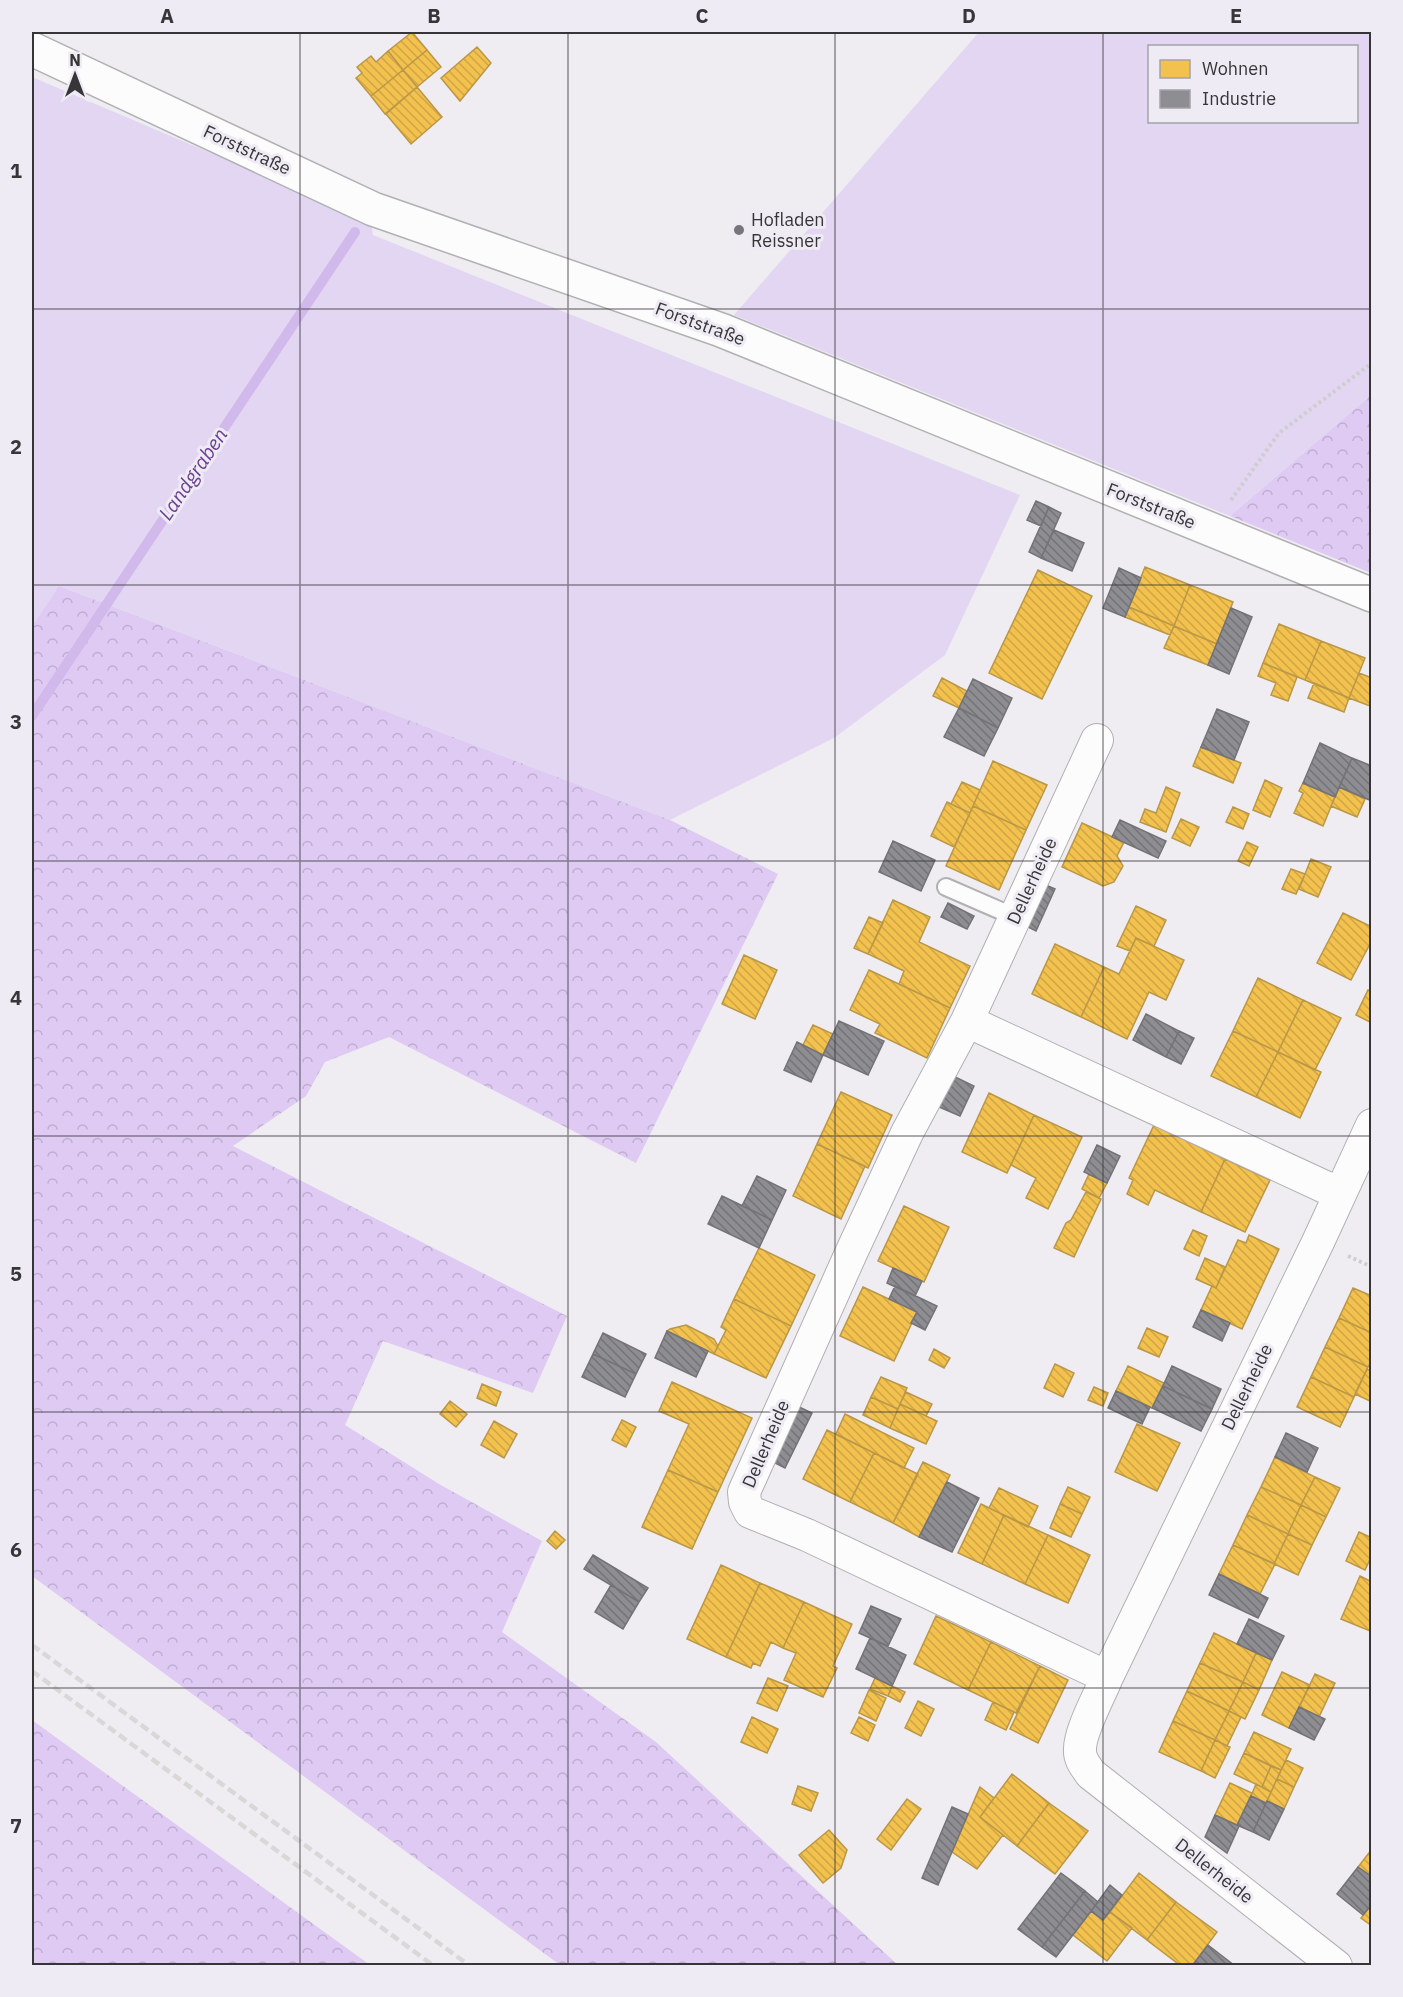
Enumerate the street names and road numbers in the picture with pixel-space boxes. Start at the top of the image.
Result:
street label: Forststraße [200,119,295,180]
street label: Forststraße [652,297,748,350]
street label: Forststraße [1103,477,1199,534]
street label: Dellerheide [1001,834,1062,928]
street label: Dellerheide [1216,1340,1277,1434]
street label: Dellerheide [737,1396,794,1491]
street label: Dellerheide [1171,1833,1258,1908]

